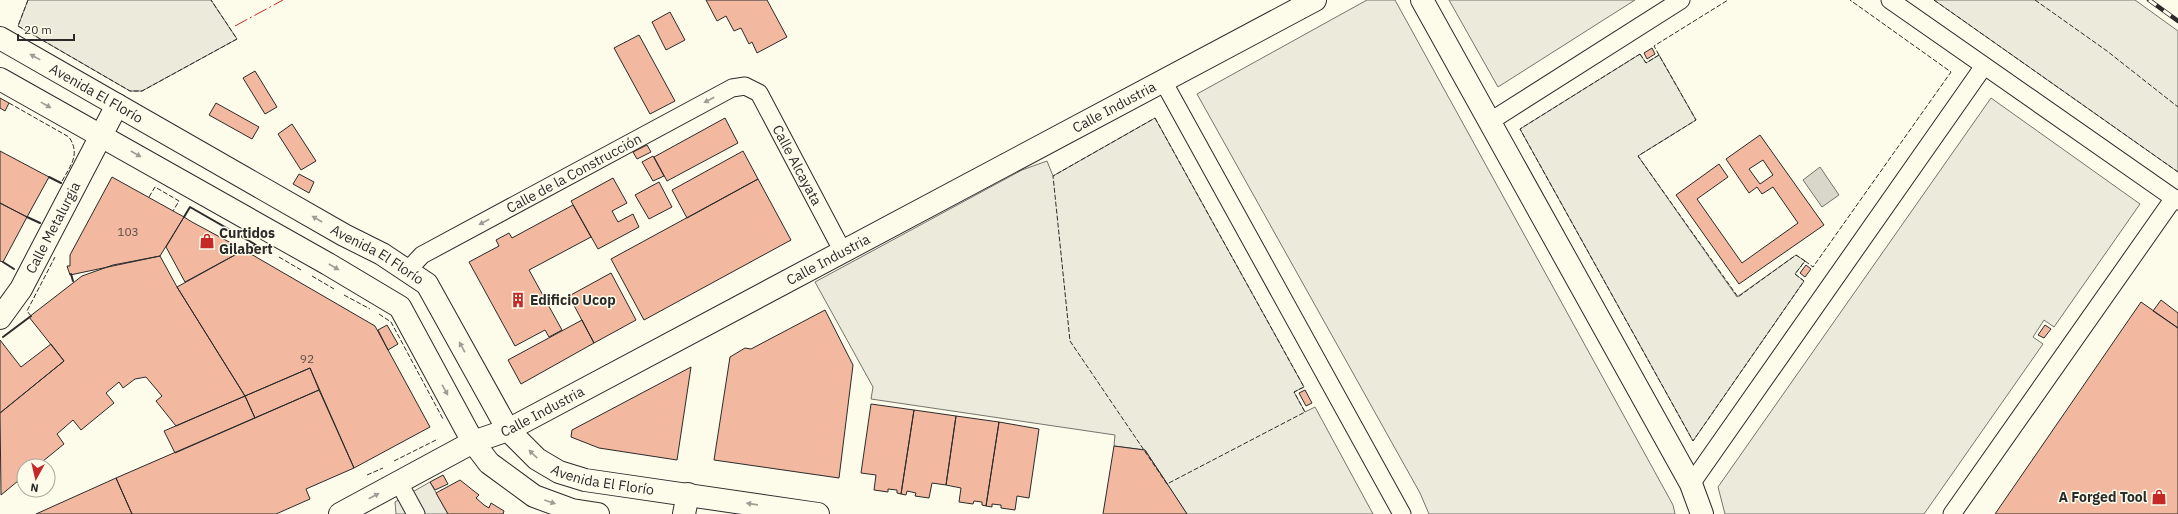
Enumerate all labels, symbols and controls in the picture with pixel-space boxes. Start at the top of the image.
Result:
scale bar [18,16,74,42]
text: 20 m [24,22,52,37]
one-way arrow [29,54,41,61]
street label: Avenida El Florío [46,59,146,127]
street label: Calle Industria [1069,77,1159,137]
one-way arrow [703,97,715,103]
one-way arrow [41,101,52,108]
street label: Calle Alcayata [768,122,826,209]
street label: Calle de la Construcción [503,129,645,217]
one-way arrow [130,151,142,158]
street label: Calle Metalurgia [22,178,85,277]
one-way arrow [311,215,322,222]
one-way arrow [478,218,490,225]
street label: Avenida El Florío [328,220,427,288]
house number: 103 [117,224,139,239]
place label: Curtidos Gilabert [219,224,275,258]
street label: Calle Industria [783,230,874,289]
shop icon: Curtidos Gilabert [198,232,216,250]
one-way arrow [328,264,340,271]
building icon: Edificio Ucop [509,291,527,309]
place label: Edificio Ucop [530,291,616,309]
one-way arrow [458,341,465,352]
house number: 92 [300,351,314,366]
street label: Calle Industria [498,382,588,441]
one-way arrow [442,384,449,396]
one-way arrow [528,449,538,459]
north arrow [16,458,56,498]
street label: Avenida El Florío [548,460,655,499]
text: N [30,480,40,495]
place label: A Forged Tool [2058,488,2147,506]
shop icon: A Forged Tool [2150,488,2168,506]
one-way arrow [369,492,380,499]
one-way arrow [544,499,556,505]
one-way arrow [746,501,758,507]

